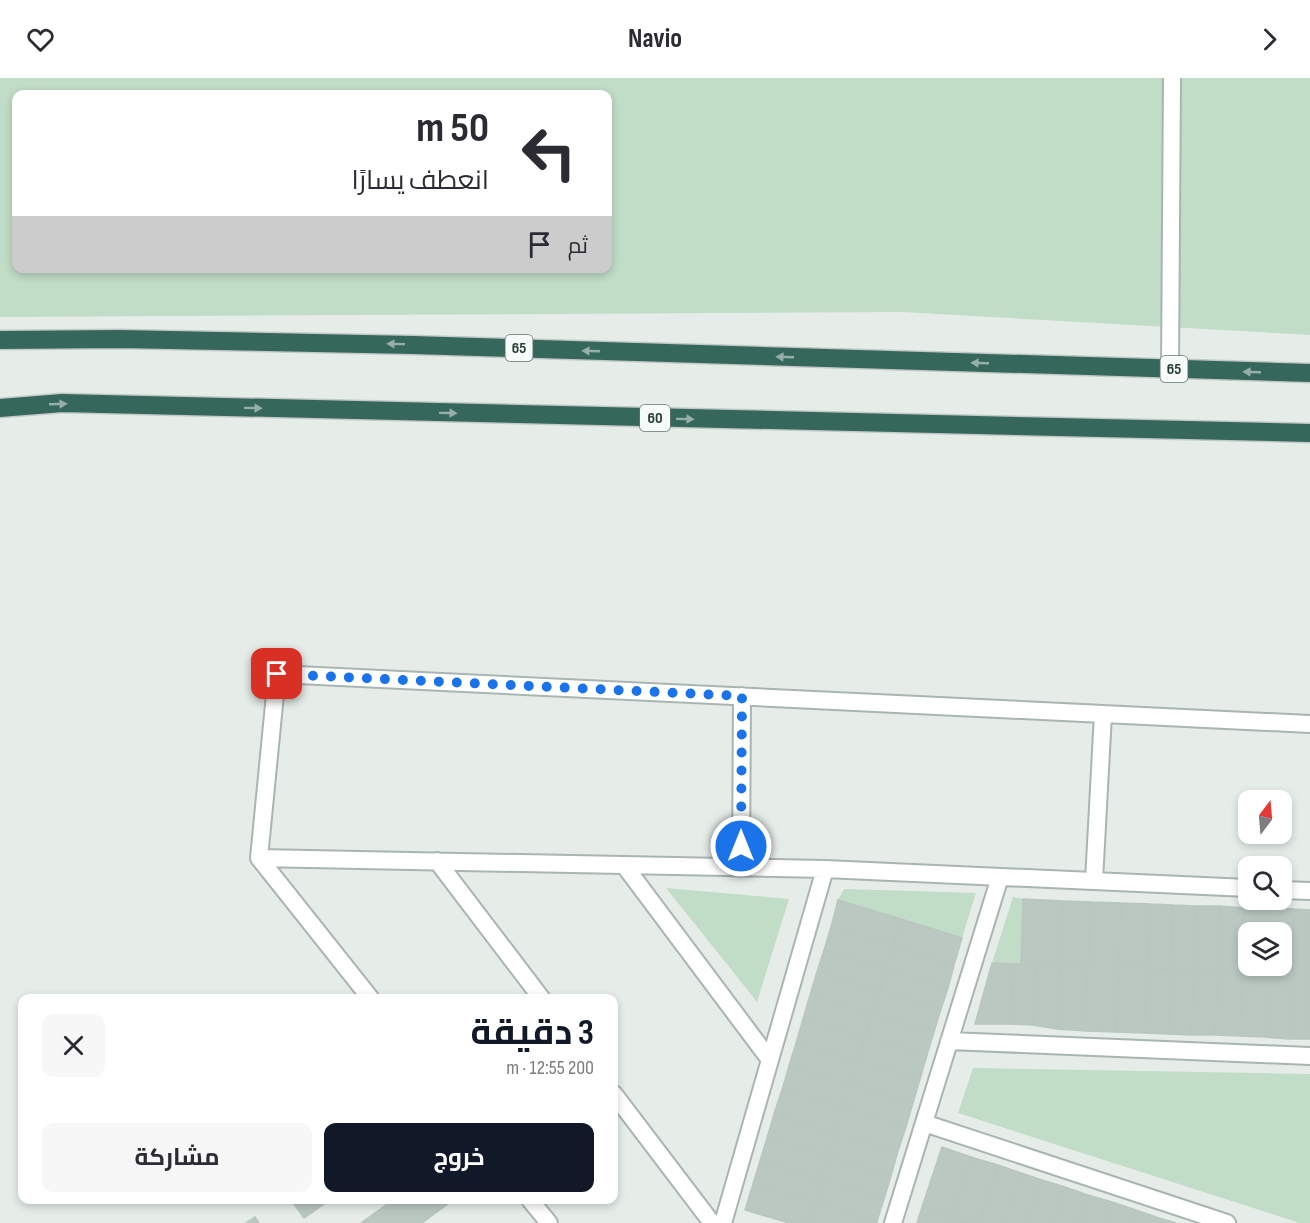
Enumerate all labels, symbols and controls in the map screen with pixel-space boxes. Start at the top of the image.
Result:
icon: heart [24,23,57,56]
text: Navio [628,23,682,55]
icon: forward [1253,23,1286,56]
text: 50 m [416,103,489,154]
icon: left [510,114,588,192]
text: انعطف يسارًا [352,165,489,197]
icon: arrive [523,228,556,261]
text: ثم [568,233,588,260]
road number: 65 [506,335,532,361]
one-way arrow [386,340,405,349]
one-way arrow [581,346,600,355]
one-way arrow [776,352,795,362]
road number: 65 [1160,356,1188,382]
one-way arrow [971,359,990,368]
one-way arrow [1242,367,1261,376]
one-way arrow [49,399,68,409]
one-way arrow [244,404,263,413]
road number: 60 [640,405,670,431]
one-way arrow [439,408,458,418]
one-way arrow [676,414,695,424]
pin [251,648,302,699]
icon: arrive [260,657,293,690]
north arrow [1238,790,1292,844]
map controls [1238,790,1292,976]
position arrow [709,814,773,878]
button: search [1238,856,1292,910]
button: layers [1238,922,1292,976]
text: 3 دقيقة [470,1012,594,1055]
button: close [42,1014,105,1077]
text: 200 m · 12:55 [506,1056,594,1080]
button: مشاركة [42,1123,312,1192]
button: خروج [324,1123,594,1192]

